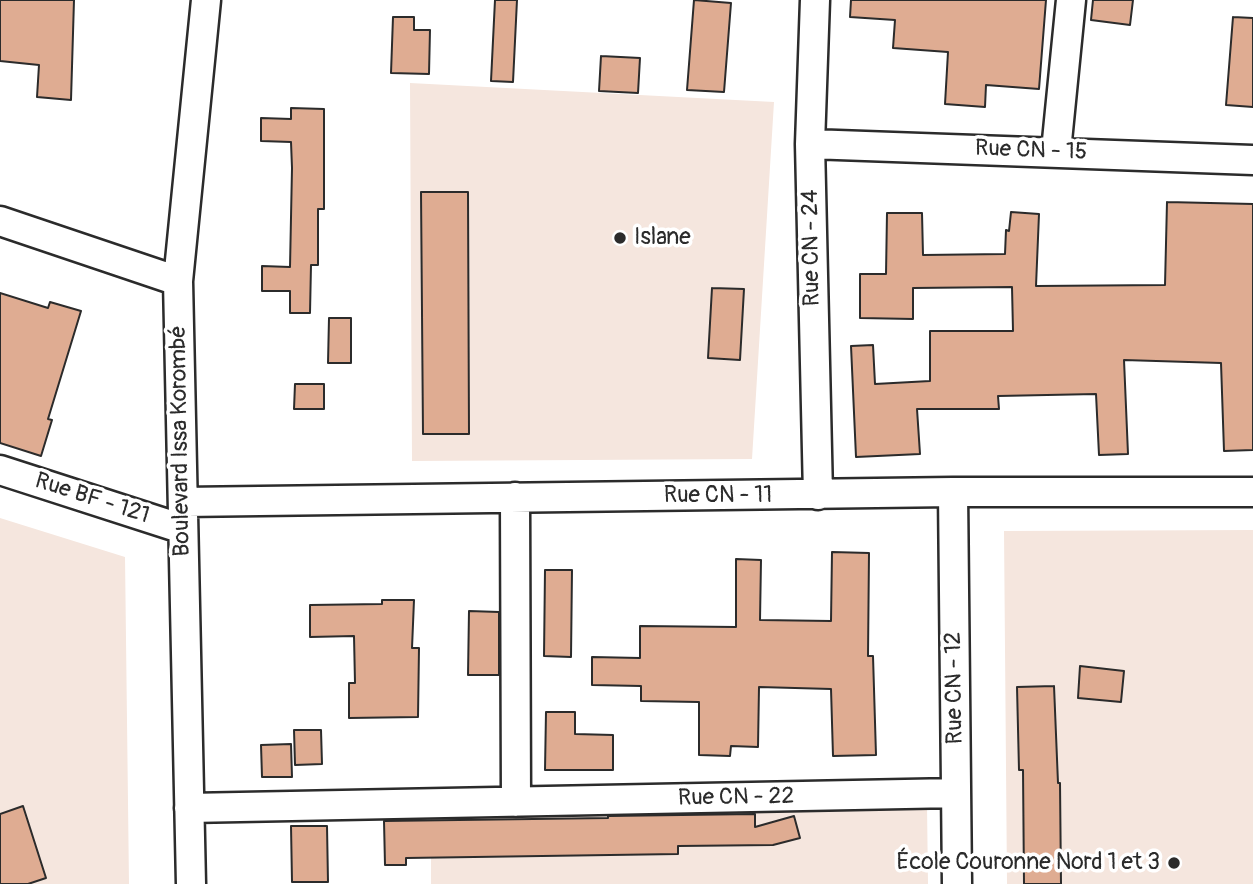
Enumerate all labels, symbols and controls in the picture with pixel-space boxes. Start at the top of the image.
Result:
street label: Rue CN - 15 [974,135,1088,167]
street label: Rue CN - 24 [797,189,827,307]
place label: Islane [634,224,691,252]
marker: Islane [612,230,628,246]
street label: Boulevard Issa Korombé [165,325,197,557]
street label: Rue BF - 121 [31,468,153,530]
street label: Rue CN - 11 [664,482,772,510]
street label: Rue CN - 12 [940,631,970,745]
street label: Rue CN - 22 [678,783,794,813]
place label: École Couronne Nord 1 et 3 [897,849,1160,877]
marker: École Couronne Nord 1 et 3 [1166,855,1182,871]

